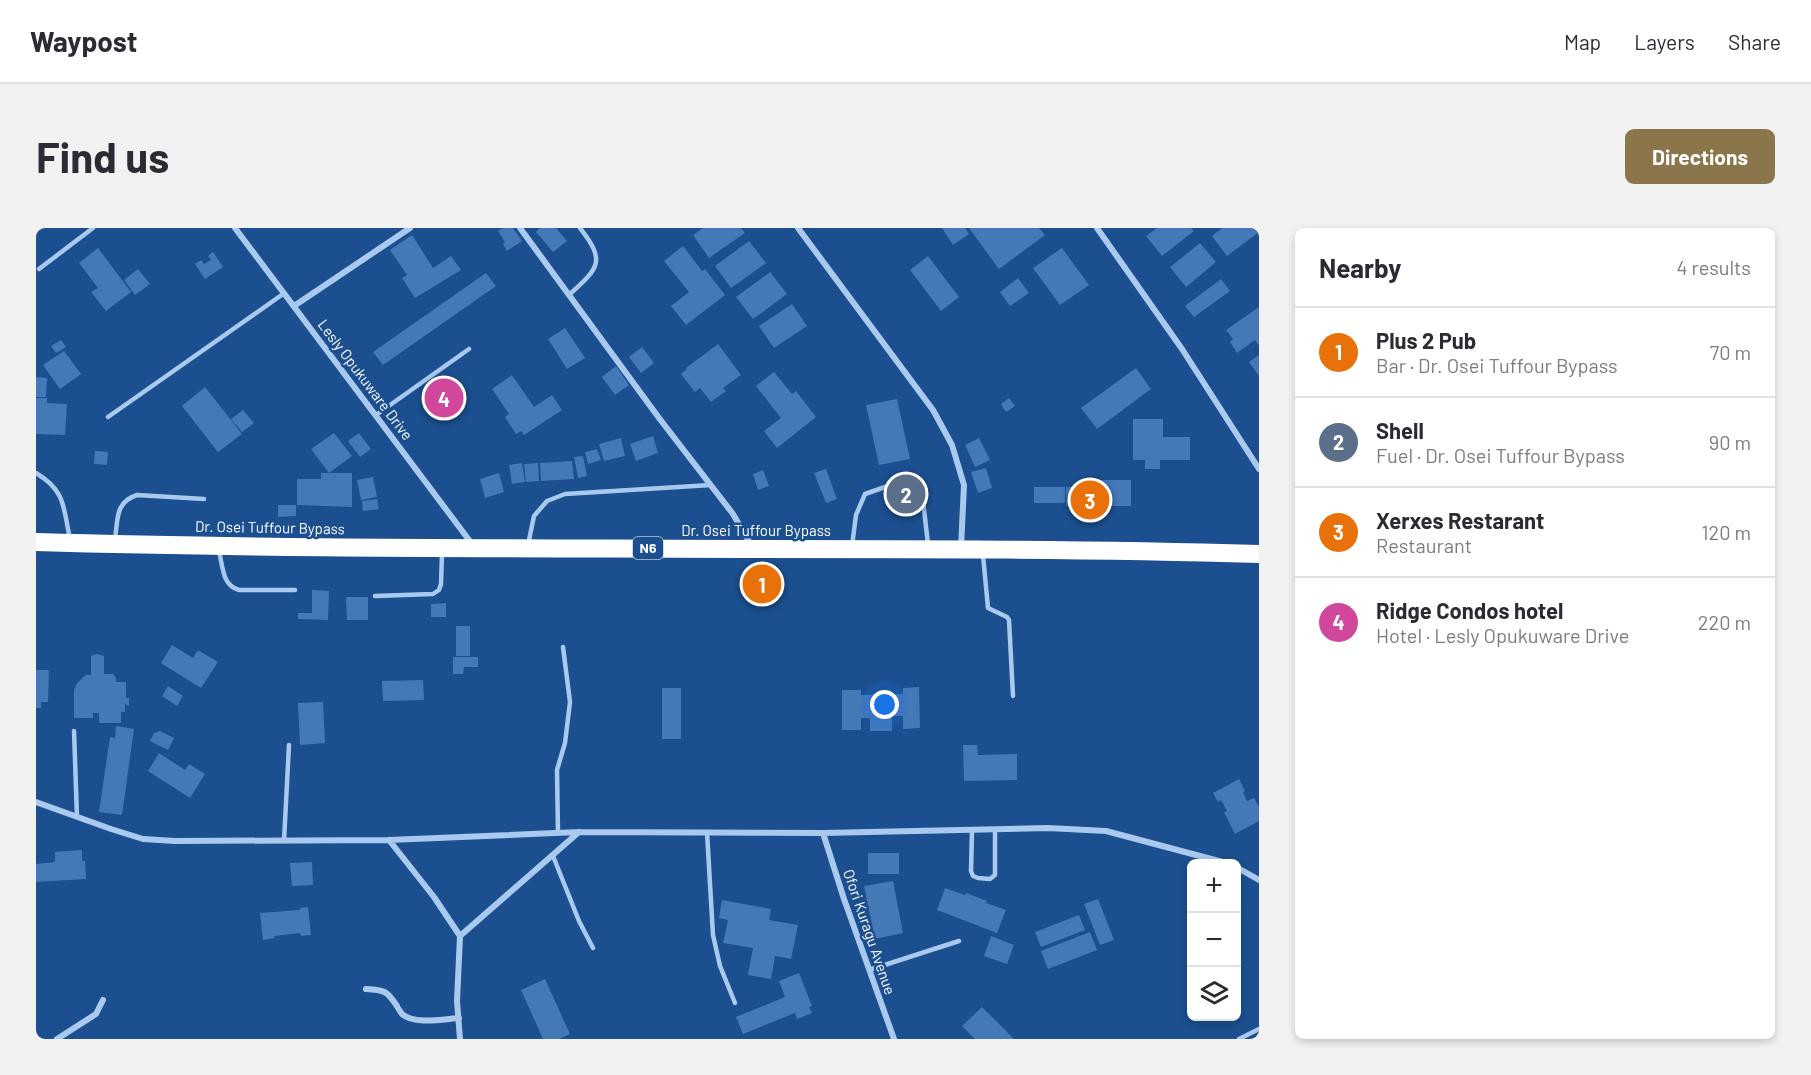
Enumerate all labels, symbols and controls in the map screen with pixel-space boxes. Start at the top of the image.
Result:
text: Waypost [30,24,137,58]
text: Map [1564,29,1601,54]
text: Layers [1634,29,1695,54]
text: Share [1728,29,1781,54]
button: Directions [1625,129,1775,184]
text: Find us [36,131,169,181]
text: Nearby [1319,252,1401,283]
text: 4 results [1676,255,1751,279]
street label: Lesly Opukuware Drive [315,316,417,443]
text: Plus 2 Pub [1376,327,1476,353]
text: 1 [1335,340,1342,364]
text: 70 m [1710,340,1751,364]
text: Bar · Dr. Osei Tuffour Bypass [1376,353,1618,377]
pin: 4 [424,376,464,420]
text: Shell [1376,417,1424,443]
text: 2 [1333,430,1344,454]
text: 90 m [1709,430,1751,454]
text: Fuel · Dr. Osei Tuffour Bypass [1376,443,1625,467]
pin: 2 [886,472,926,516]
pin: 3 [1070,478,1110,522]
text: Xerxes Restarant [1376,507,1544,533]
street label: Dr. Osei Tuffour Bypass [195,517,345,537]
text: 3 [1333,520,1344,544]
text: 120 m [1701,520,1751,544]
street label: Dr. Osei Tuffour Bypass [681,521,831,539]
text: Restaurant [1376,533,1472,557]
road number: N6 [633,537,663,559]
pin: 1 [742,562,782,606]
text: Ridge Condos hotel [1376,597,1563,623]
text: 4 [1332,610,1345,634]
text: 220 m [1698,610,1751,634]
text: Hotel · Lesly Opukuware Drive [1376,623,1629,647]
your location [870,690,899,719]
map controls [1187,859,1241,1021]
button: + [1187,859,1241,913]
street label: Ofori Kuragu Avenue [840,867,900,997]
button: − [1187,913,1241,967]
button: layers [1187,967,1241,1021]

